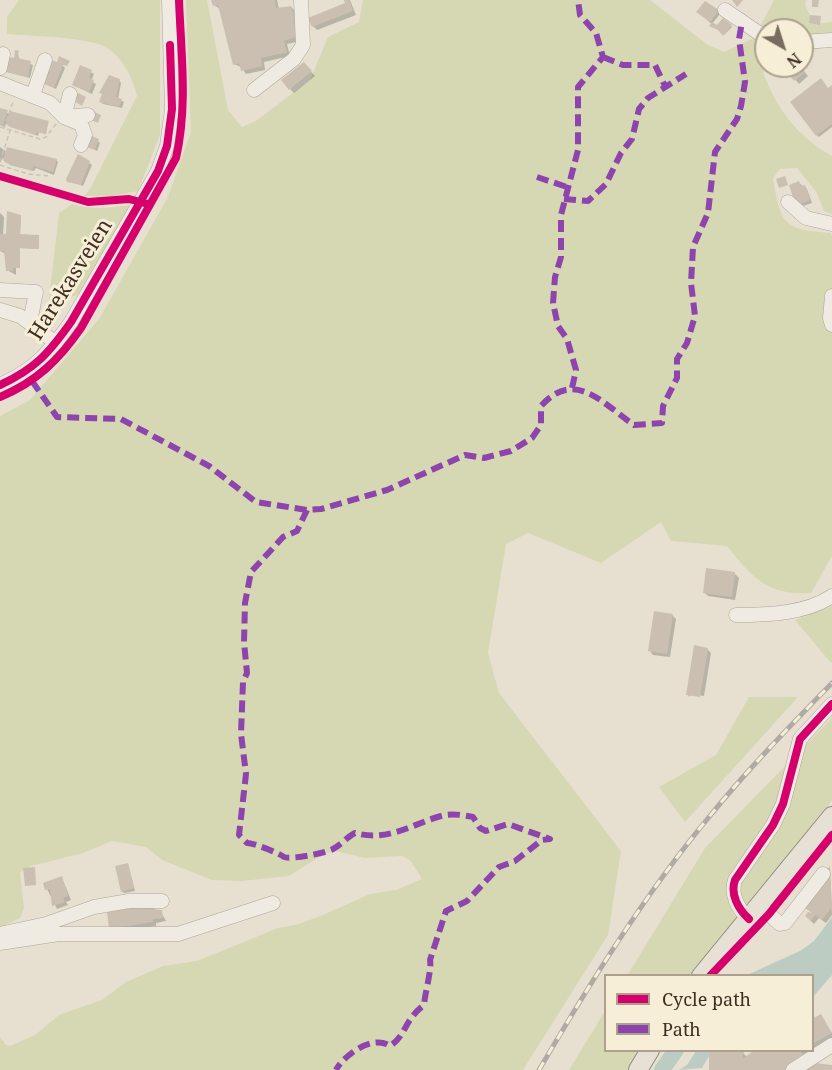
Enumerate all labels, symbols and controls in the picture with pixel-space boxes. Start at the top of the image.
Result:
north arrow [754,18,814,78]
text: N [782,48,806,73]
street label: Harekasveien [24,215,118,345]
legend [604,974,814,1052]
text: Cycle path [662,987,751,1011]
text: Path [662,1017,701,1041]

